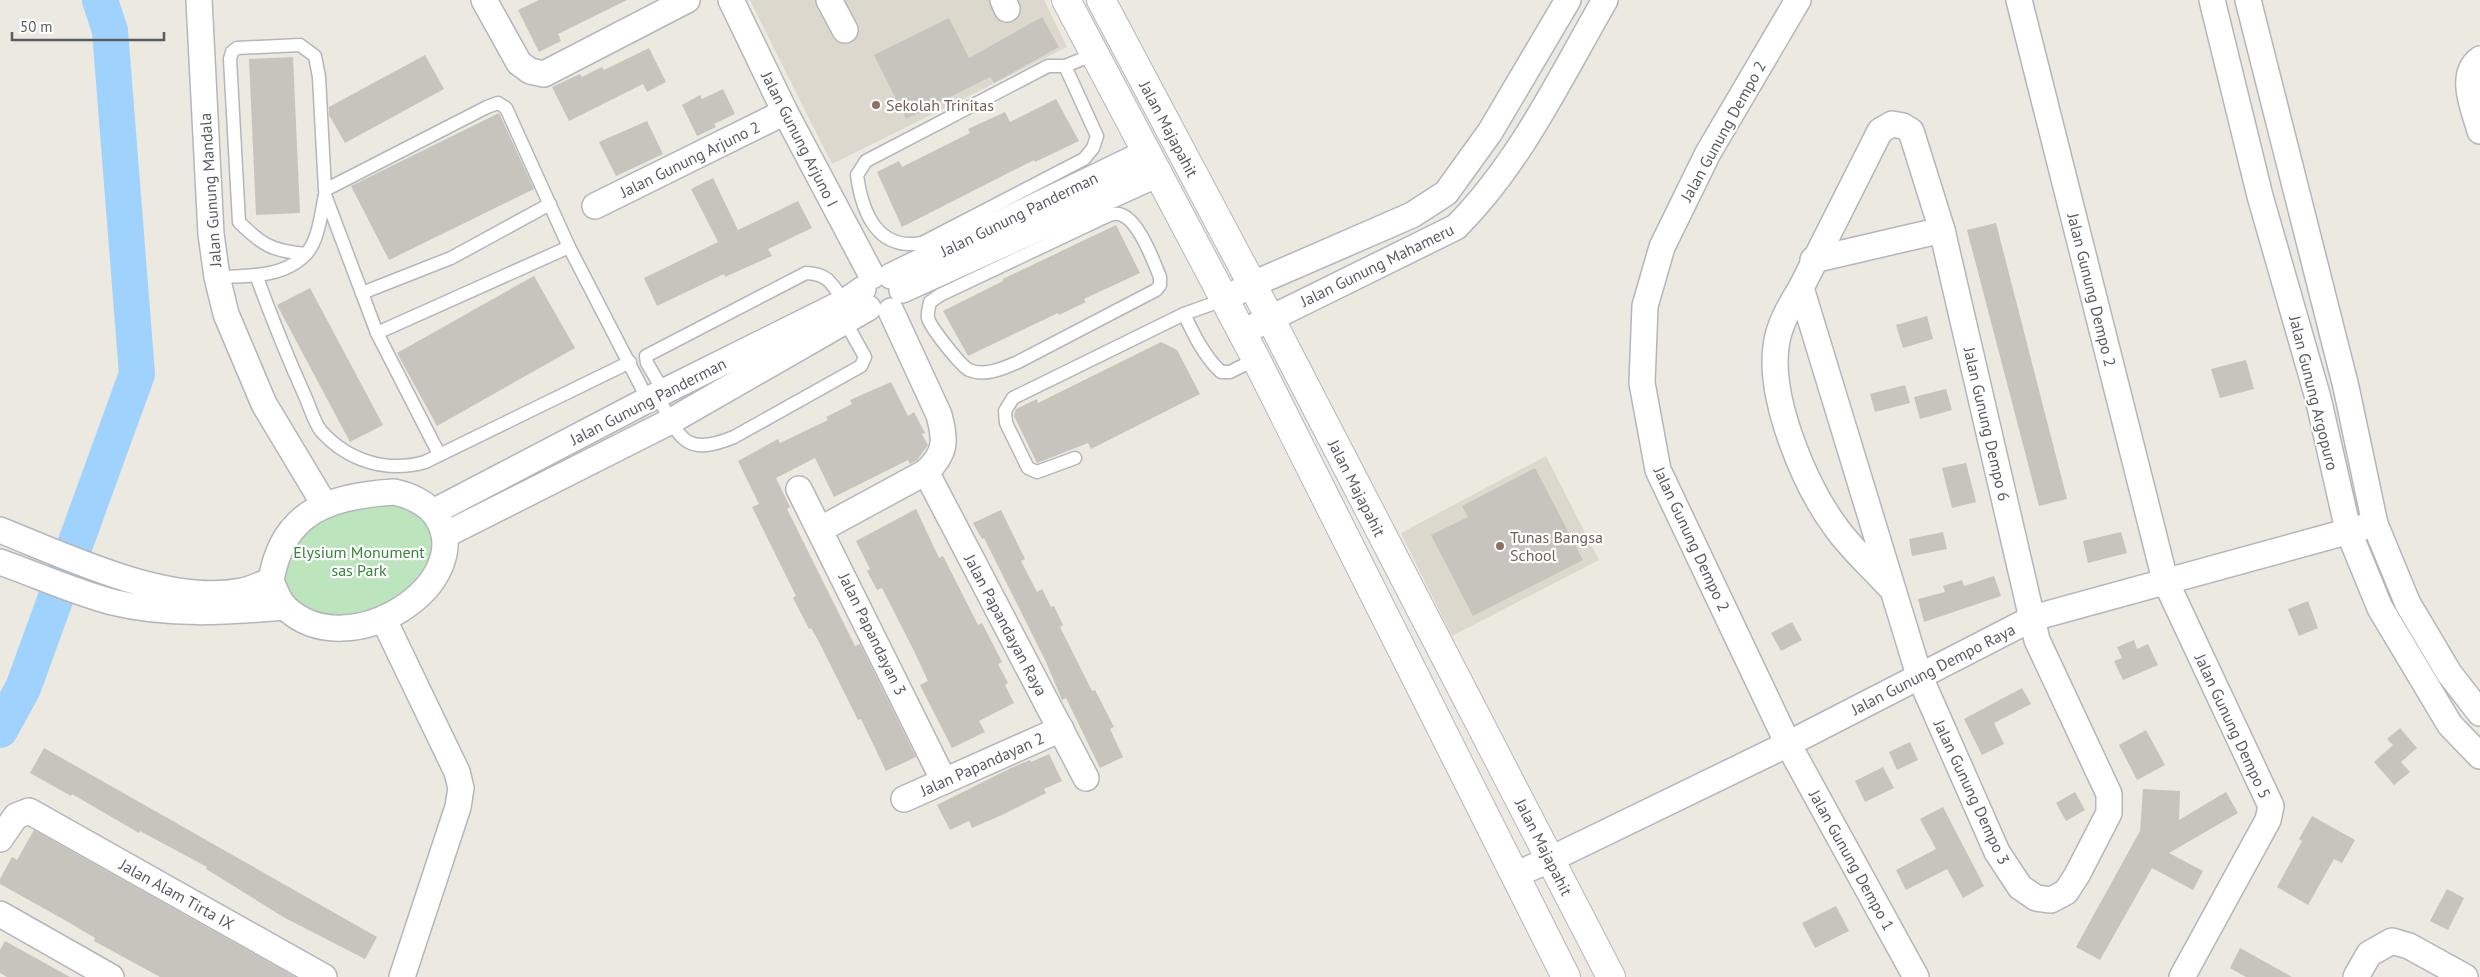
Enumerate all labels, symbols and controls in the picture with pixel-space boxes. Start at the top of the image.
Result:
scale bar [12,10,165,42]
text: 50 m [20,17,53,36]
street label: Jalan Gunung Dempo 2 [1676,57,1770,206]
street label: Jalan Gunung Arjuno I [757,67,843,210]
street label: Jalan Majapahit [1135,77,1203,181]
place label: Sekolah Trinitas [886,95,994,115]
marker: Sekolah Trinitas [870,99,882,111]
street label: Jalan Gunung Mandala [195,112,225,269]
street label: Jalan Gunung Arjuno 2 [616,116,763,202]
street label: Jalan Gunung Panderman [936,167,1101,261]
street label: Jalan Gunung Dempo 2 [2063,210,2121,369]
street label: Jalan Gunung Mahameru [1296,219,1457,311]
street label: Jalan Gunung Argopuro [2285,313,2343,472]
street label: Jalan Gunung Dempo 6 [1959,344,2014,503]
street label: Jalan Gunung Panderman [566,353,729,450]
street label: Jalan Majapahit [1324,435,1390,540]
street label: Jalan Gunung Dempo 2 [1649,463,1734,615]
place label: Tunas Bangsa School [1510,527,1603,565]
marker: Tunas Bangsa School [1494,540,1506,552]
park label: Elysium Monument sas Park [293,542,425,580]
street label: Jalan Papandayan Raya [960,550,1052,699]
street label: Jalan Papandayan 3 [834,569,911,698]
street label: Jalan Gunung Dempo Raya [1847,619,2018,720]
street label: Jalan Gunung Dempo 5 [2190,650,2275,802]
street label: Jalan Gunung Dempo 3 [1929,716,2014,868]
street label: Jalan Papandayan 2 [916,728,1047,801]
street label: Jalan Gunung Dempo 1 [1805,785,1899,934]
street label: Jalan Majapahit [1511,794,1577,899]
street label: Jalan Alam Tirta IX [115,854,238,934]

